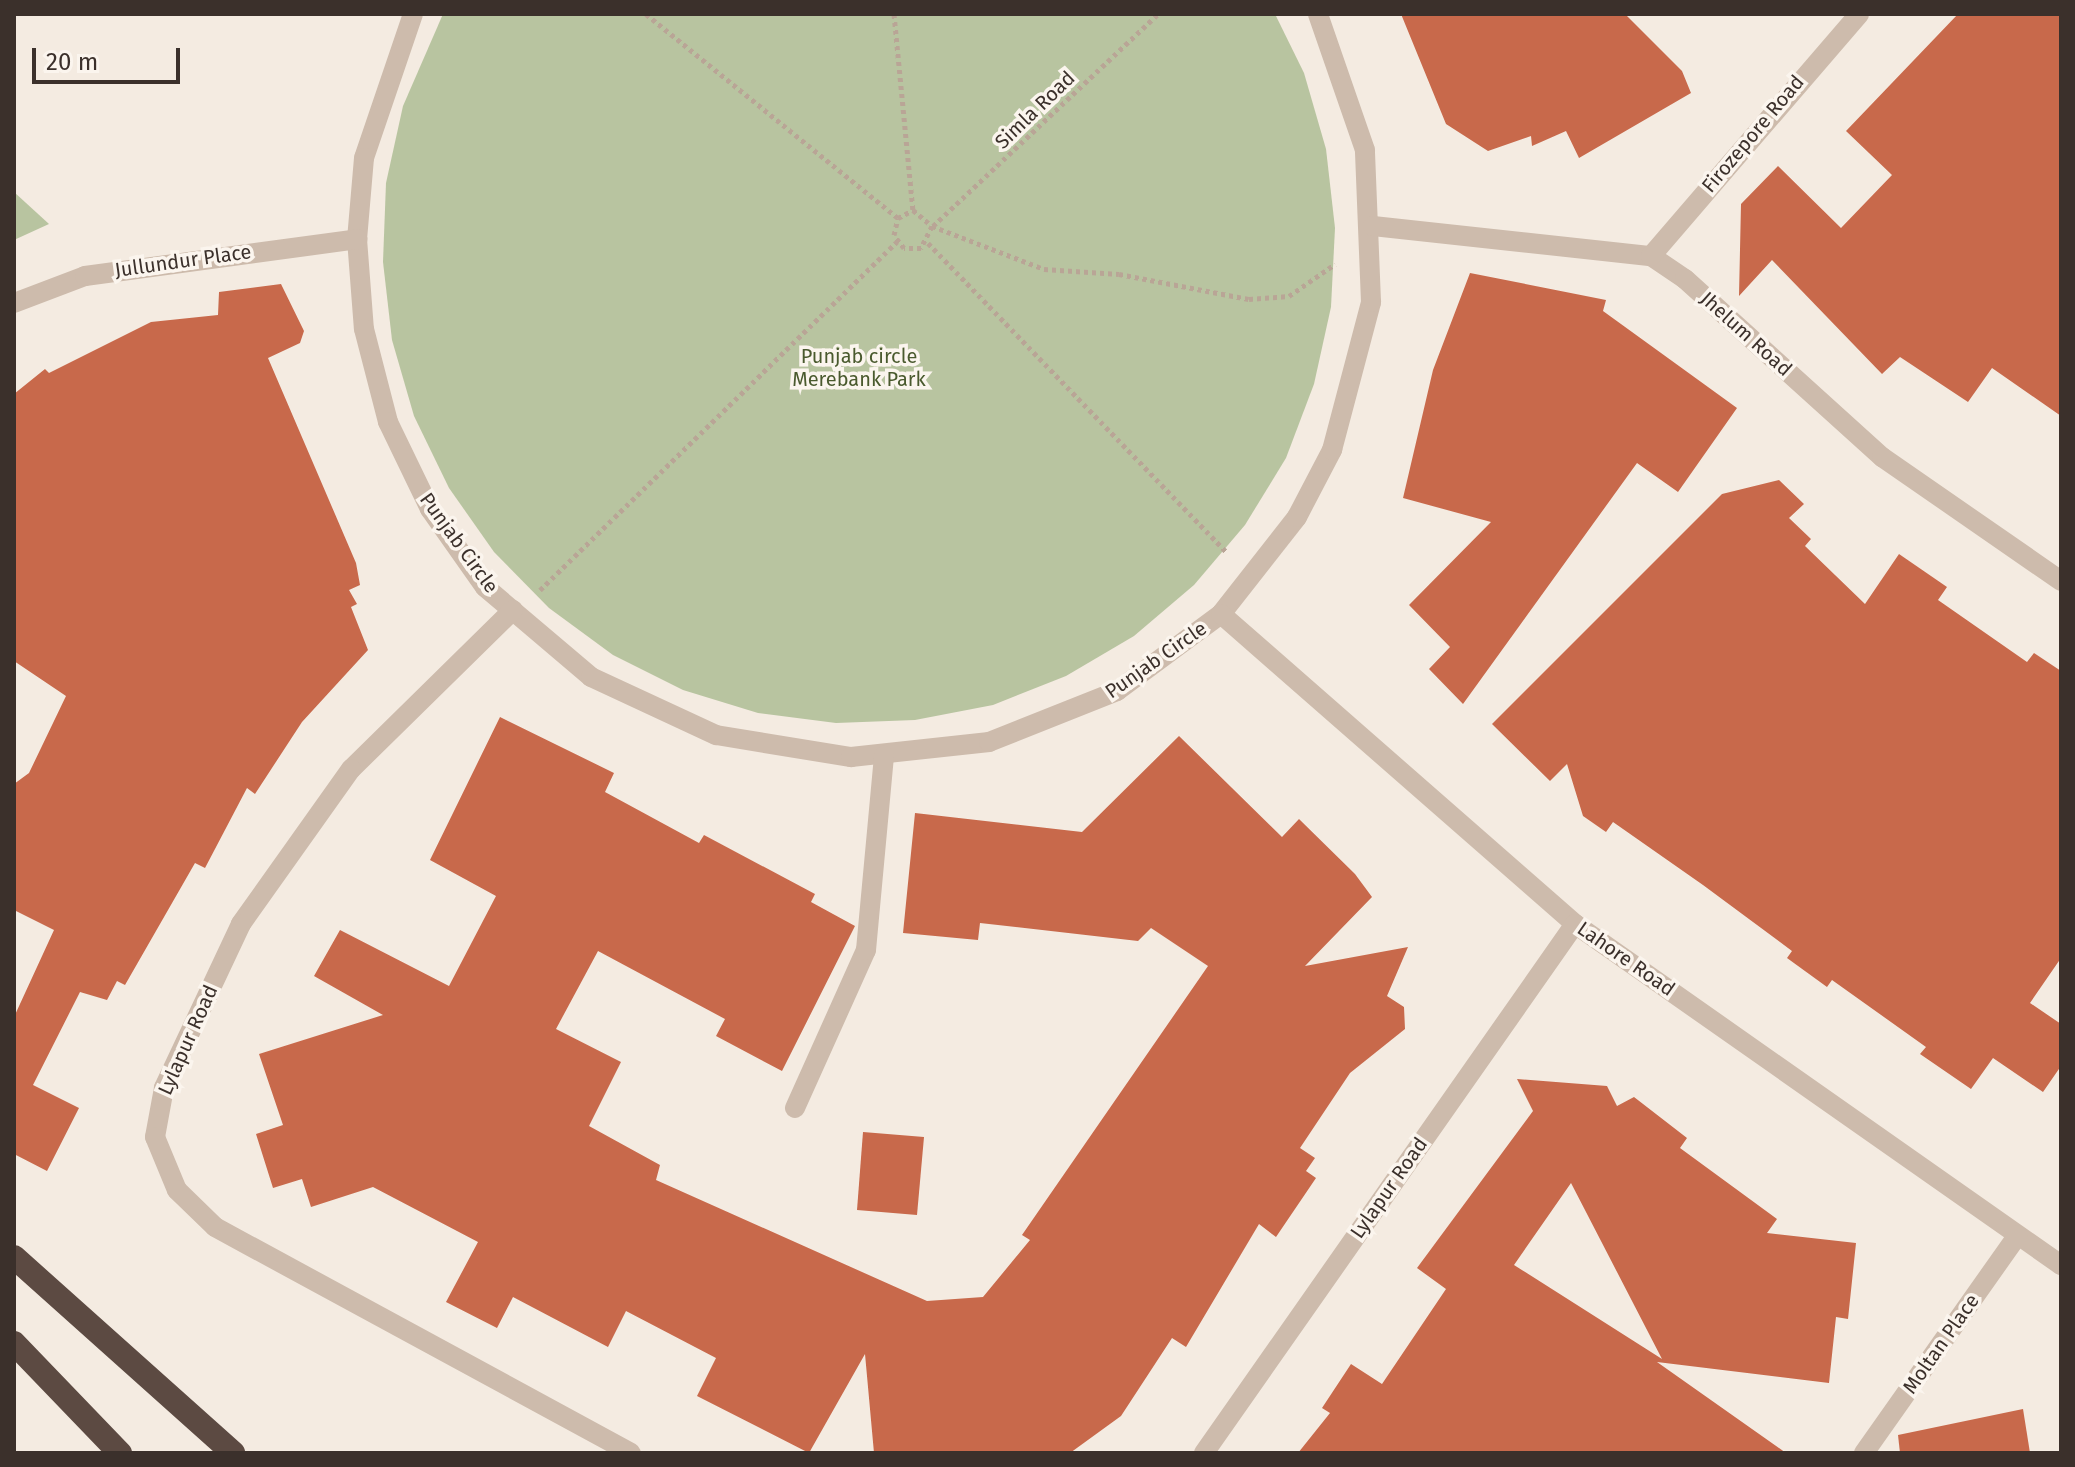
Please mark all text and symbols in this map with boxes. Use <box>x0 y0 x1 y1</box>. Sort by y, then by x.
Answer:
scale bar <box>36 32 184 82</box>
text: 20 m <box>46 48 98 76</box>
street label: Simla Road <box>990 66 1080 154</box>
street label: Firozepore Road <box>1697 70 1809 198</box>
street label: Jullundur Place <box>113 240 253 282</box>
street label: Jhelum Road <box>1695 287 1797 381</box>
park label: Punjab circle Merebank Park <box>792 345 926 392</box>
street label: Punjab Circle <box>415 488 503 598</box>
street label: Punjab Circle <box>1101 616 1211 704</box>
street label: Lahore Road <box>1573 917 1679 1001</box>
street label: Lylapur Road <box>153 981 223 1099</box>
street label: Lylapur Road <box>1345 1133 1433 1243</box>
street label: Moltan Place <box>1898 1290 1984 1398</box>

